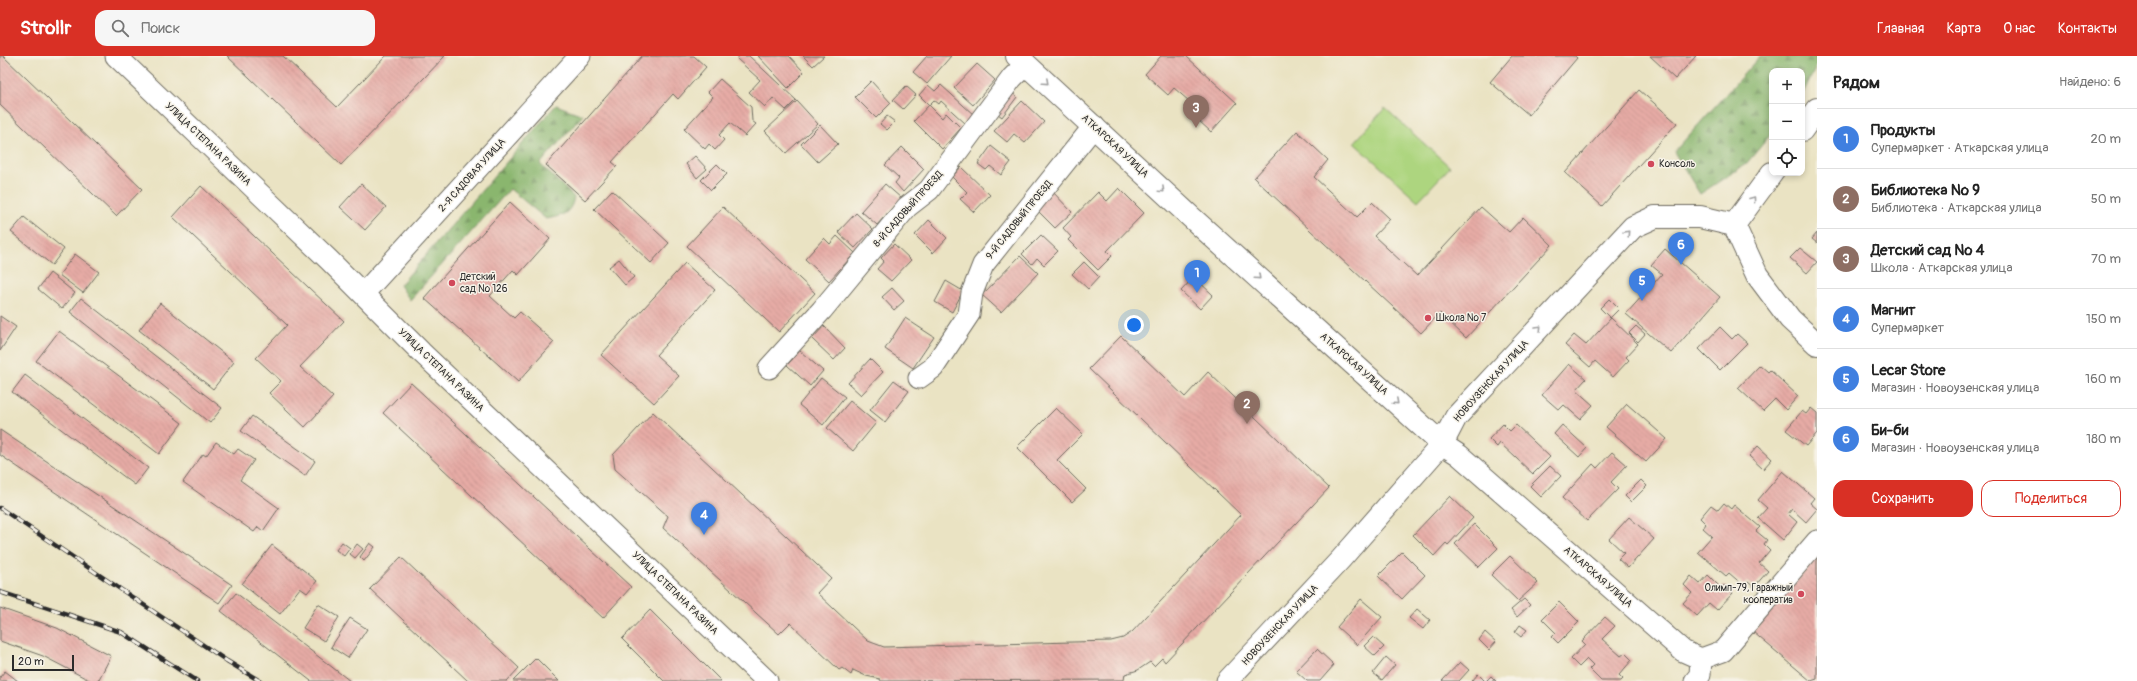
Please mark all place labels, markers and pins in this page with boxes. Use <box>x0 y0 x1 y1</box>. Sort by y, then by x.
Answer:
pin: 3 <box>1183 95 1209 128</box>
place label: Консоль <box>1659 158 1696 170</box>
marker: Консоль <box>1646 159 1656 169</box>
pin: 6 <box>1668 232 1694 265</box>
pin: 1 <box>1184 260 1210 293</box>
pin: 5 <box>1629 268 1655 301</box>
place label: Детский сад № 126 <box>459 271 508 295</box>
marker: Детский сад № 126 <box>447 278 457 288</box>
place label: Школа № 7 <box>1436 312 1487 324</box>
marker: Школа № 7 <box>1423 313 1433 323</box>
pin: 2 <box>1234 391 1260 424</box>
pin: 4 <box>691 502 717 535</box>
place label: Олимп-79, Гаражный кооператив <box>1704 582 1793 606</box>
marker: Олимп-79, Гаражный кооператив <box>1796 589 1806 599</box>

